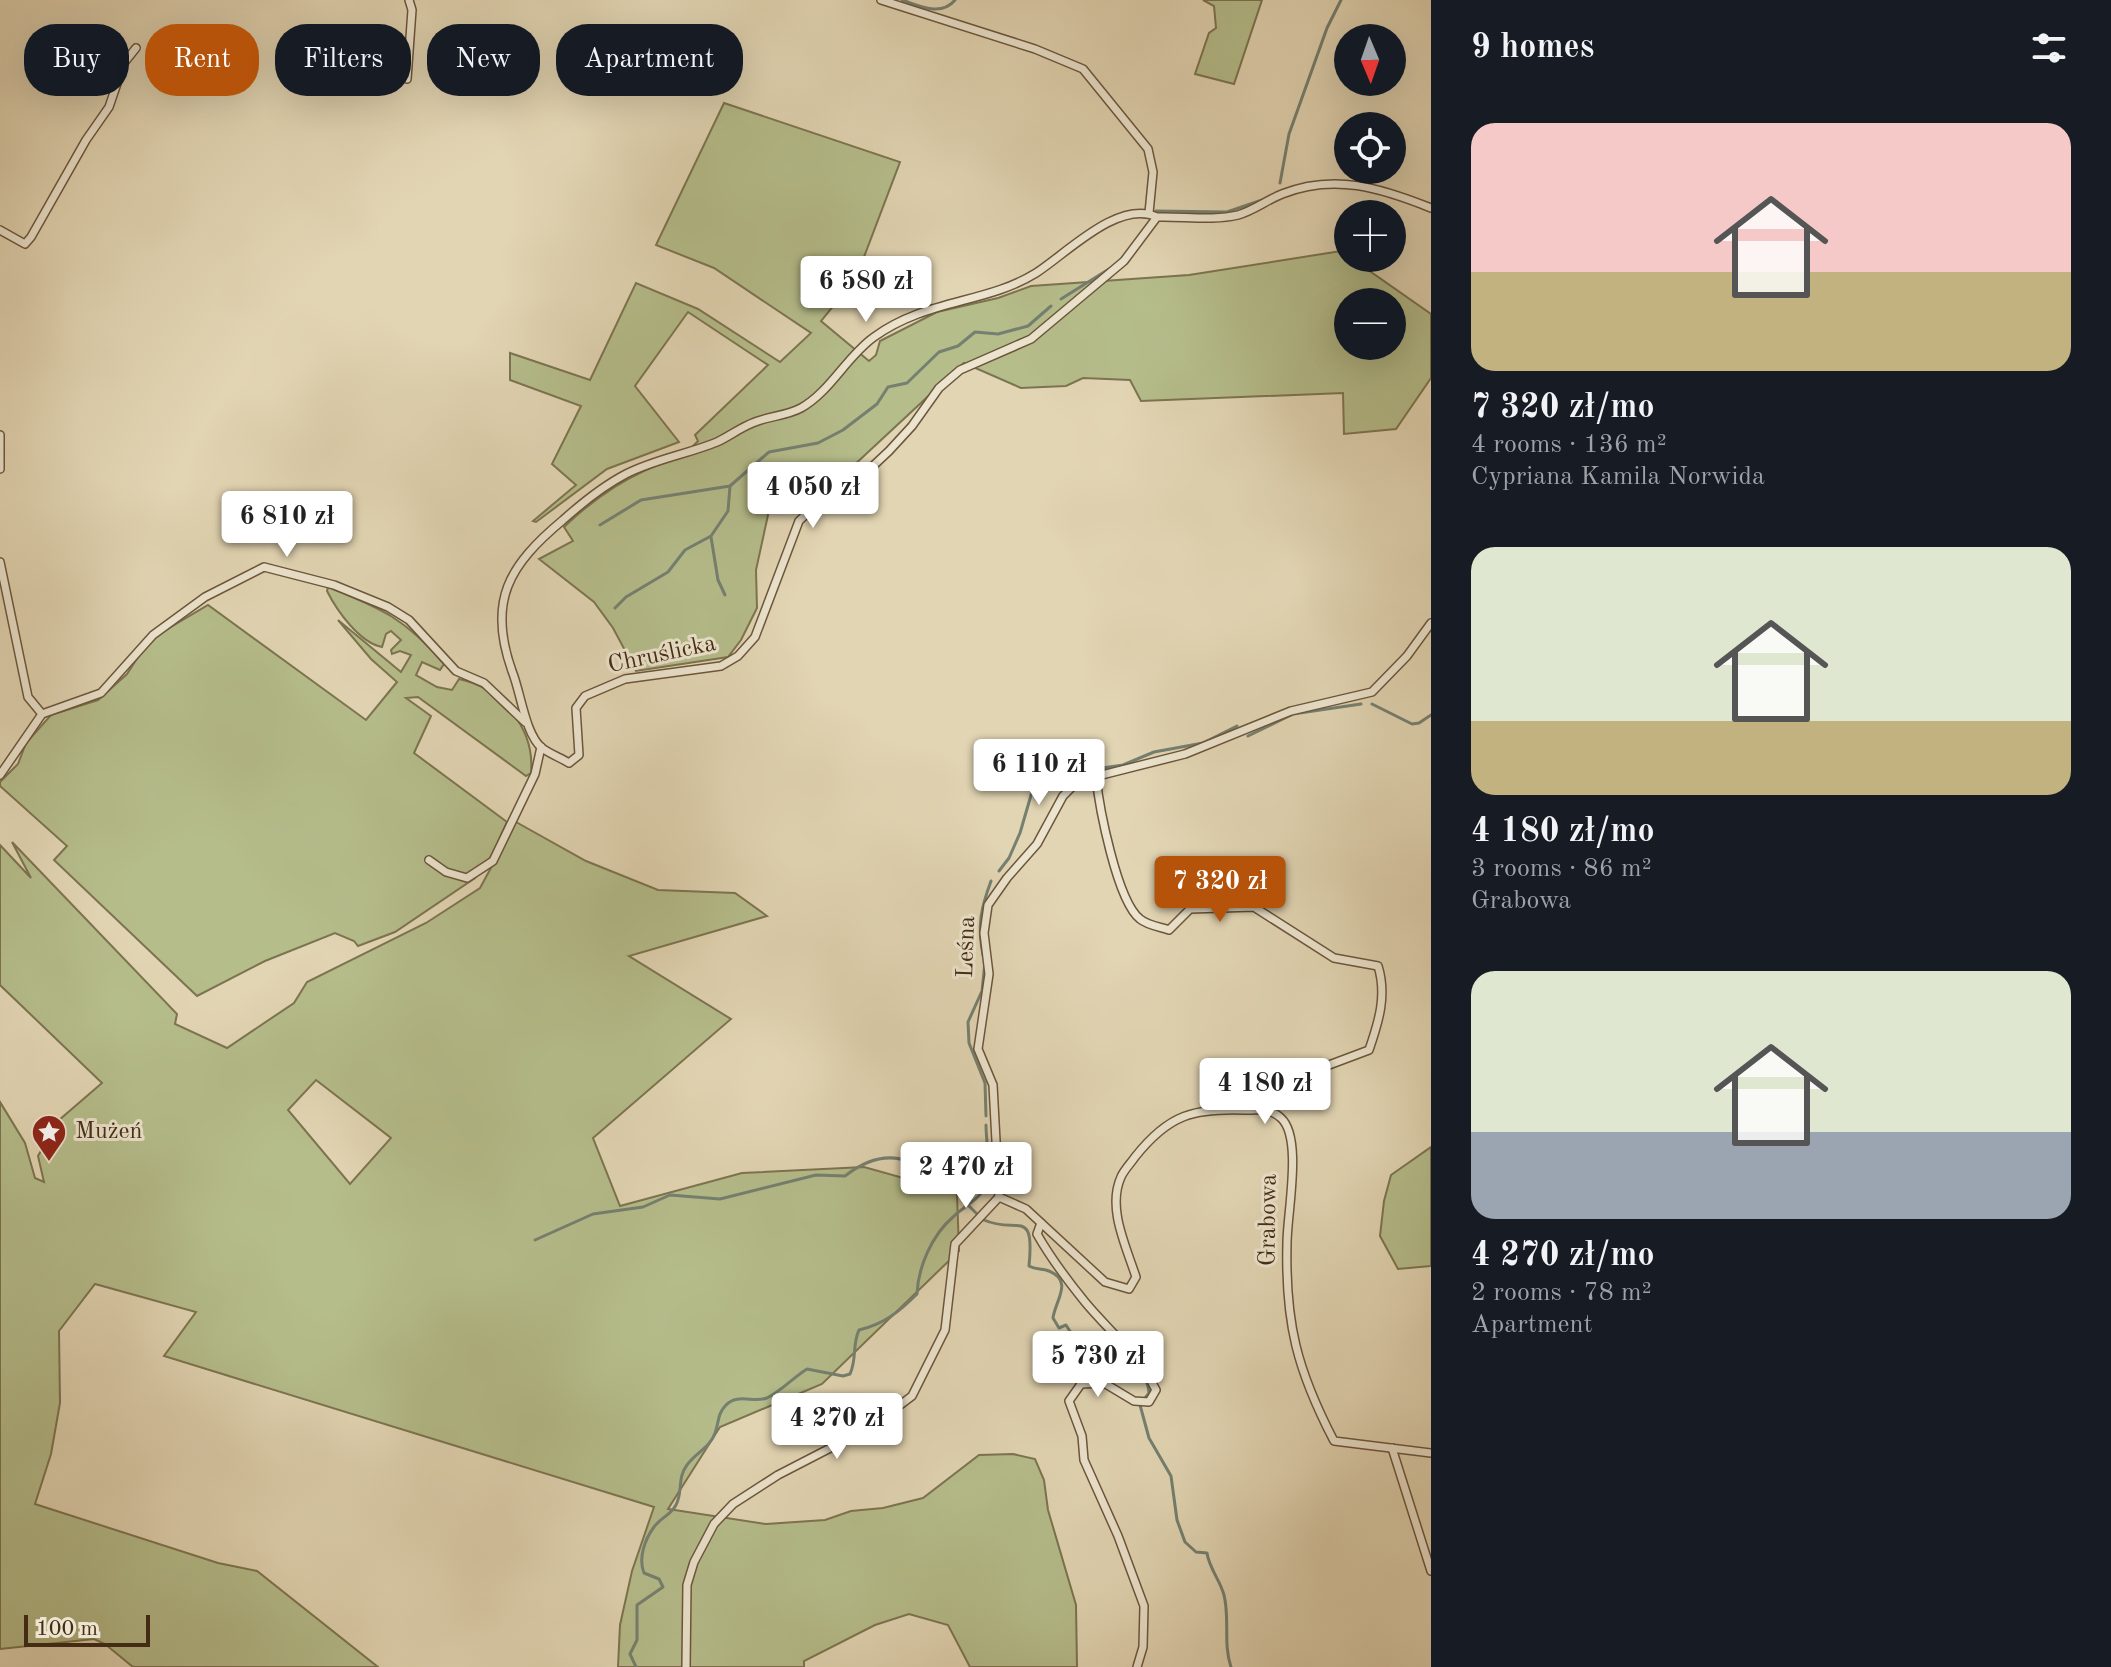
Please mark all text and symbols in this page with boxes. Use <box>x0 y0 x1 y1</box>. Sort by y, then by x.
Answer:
chip: Buy <box>24 24 129 96</box>
chip: Rent <box>145 24 259 96</box>
chip: Filters <box>275 24 411 96</box>
chip: New <box>427 24 540 96</box>
chip: Apartment <box>556 24 743 96</box>
north arrow <box>1334 24 1406 96</box>
map controls <box>1334 24 1406 360</box>
icon: filters <box>2027 26 2071 70</box>
text: 9 homes <box>1471 31 1594 65</box>
button: locate <box>1334 112 1406 184</box>
icon: home <box>1699 175 1843 319</box>
button: + <box>1334 200 1406 272</box>
pin: 6 580 zł <box>783 256 949 324</box>
text: 6 580 zł <box>819 269 913 295</box>
button: − <box>1334 288 1406 360</box>
text: 7 320 zł/mo <box>1471 391 1655 425</box>
text: 4 rooms · 136 m² <box>1471 432 1667 458</box>
pin: 4 050 zł <box>730 462 896 530</box>
text: Cypriana Kamila Norwida <box>1471 464 1765 490</box>
text: 4 050 zł <box>766 475 860 501</box>
pin: 6 810 zł <box>204 491 370 559</box>
text: 6 810 zł <box>240 504 334 530</box>
icon: home <box>1699 599 1843 743</box>
street label: Chruślicka <box>606 632 718 678</box>
pin: 6 110 zł <box>956 739 1122 807</box>
text: 6 110 zł <box>992 752 1086 778</box>
text: 4 180 zł/mo <box>1471 815 1655 849</box>
pin: 7 320 zł <box>1137 856 1303 924</box>
text: 3 rooms · 86 m² <box>1471 856 1652 882</box>
text: 7 320 zł <box>1173 869 1267 895</box>
text: Grabowa <box>1471 888 1571 914</box>
street label: Leśna <box>954 915 980 979</box>
icon: home <box>1699 1023 1843 1167</box>
pin: 4 180 zł <box>1182 1058 1348 1126</box>
text: 4 180 zł <box>1218 1071 1312 1097</box>
place icon: Mużeń <box>30 1113 68 1163</box>
place label: Mużeń <box>75 1120 143 1144</box>
pin: 2 470 zł <box>883 1142 1049 1210</box>
text: 2 470 zł <box>919 1155 1013 1181</box>
street label: Grabowa <box>1256 1173 1282 1266</box>
text: 4 270 zł/mo <box>1471 1239 1655 1273</box>
text: 2 rooms · 78 m² <box>1471 1280 1652 1306</box>
text: Apartment <box>1471 1312 1593 1338</box>
pin: 5 730 zł <box>1015 1331 1181 1399</box>
text: 5 730 zł <box>1051 1344 1145 1370</box>
pin: 4 270 zł <box>754 1393 920 1461</box>
text: 4 270 zł <box>790 1406 884 1432</box>
scale bar <box>24 1611 150 1647</box>
text: 100 m <box>36 1618 98 1640</box>

